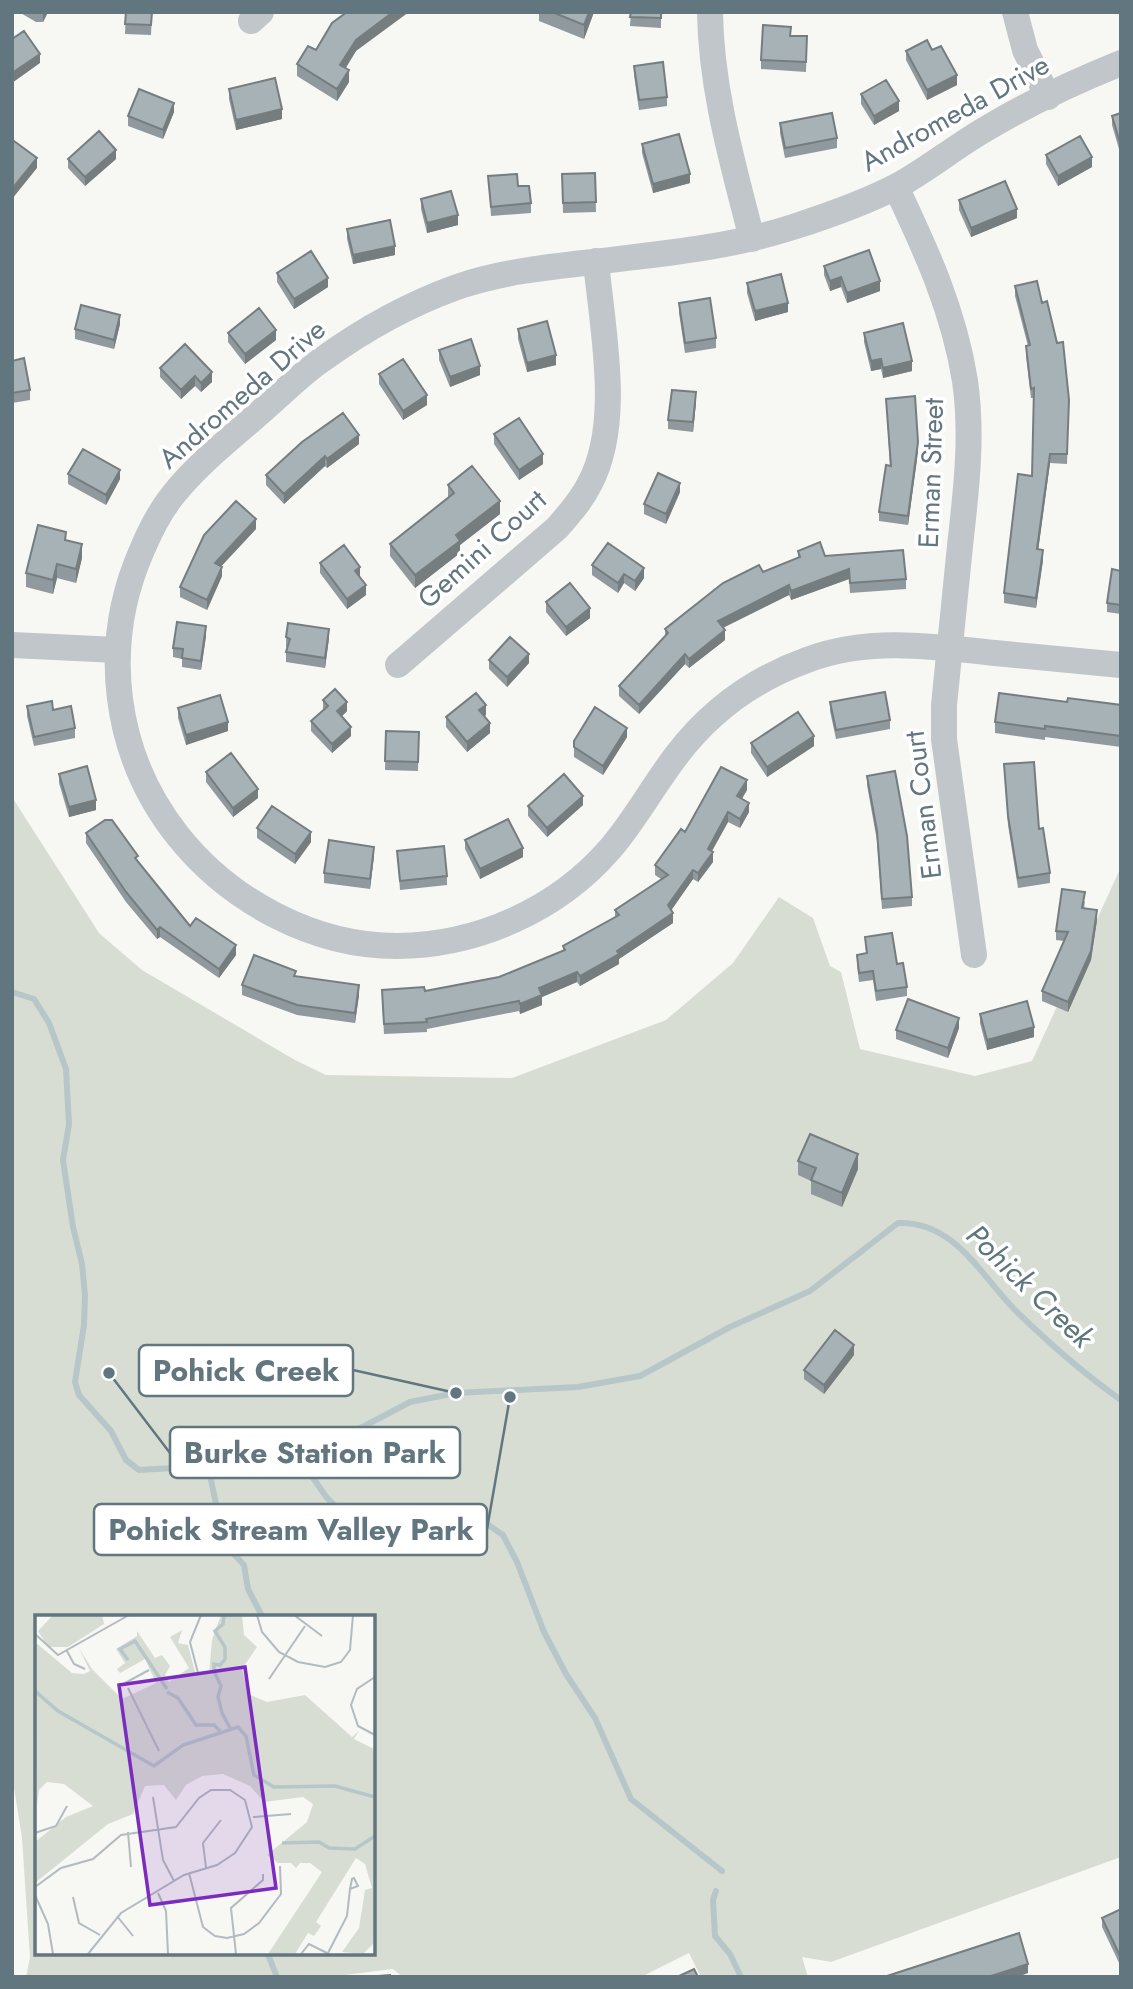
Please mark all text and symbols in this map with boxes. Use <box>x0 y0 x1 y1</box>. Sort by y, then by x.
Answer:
street label: Andromeda Drive <box>853 44 1057 182</box>
street label: Andromeda Drive <box>149 310 335 478</box>
street label: Erman Street <box>908 397 954 549</box>
street label: Gemini Court <box>408 480 556 618</box>
street label: Erman Court <box>894 728 952 881</box>
water label: Pohick Creek <box>957 1214 1104 1359</box>
callout: Pohick Creek <box>139 1345 353 1396</box>
text: Pohick Creek <box>153 1349 340 1392</box>
callout: Burke Station Park <box>170 1427 460 1478</box>
text: Burke Station Park <box>184 1431 447 1474</box>
callout: Pohick Stream Valley Park <box>94 1504 487 1555</box>
text: Pohick Stream Valley Park <box>108 1508 474 1551</box>
inset map <box>35 1615 374 1954</box>

